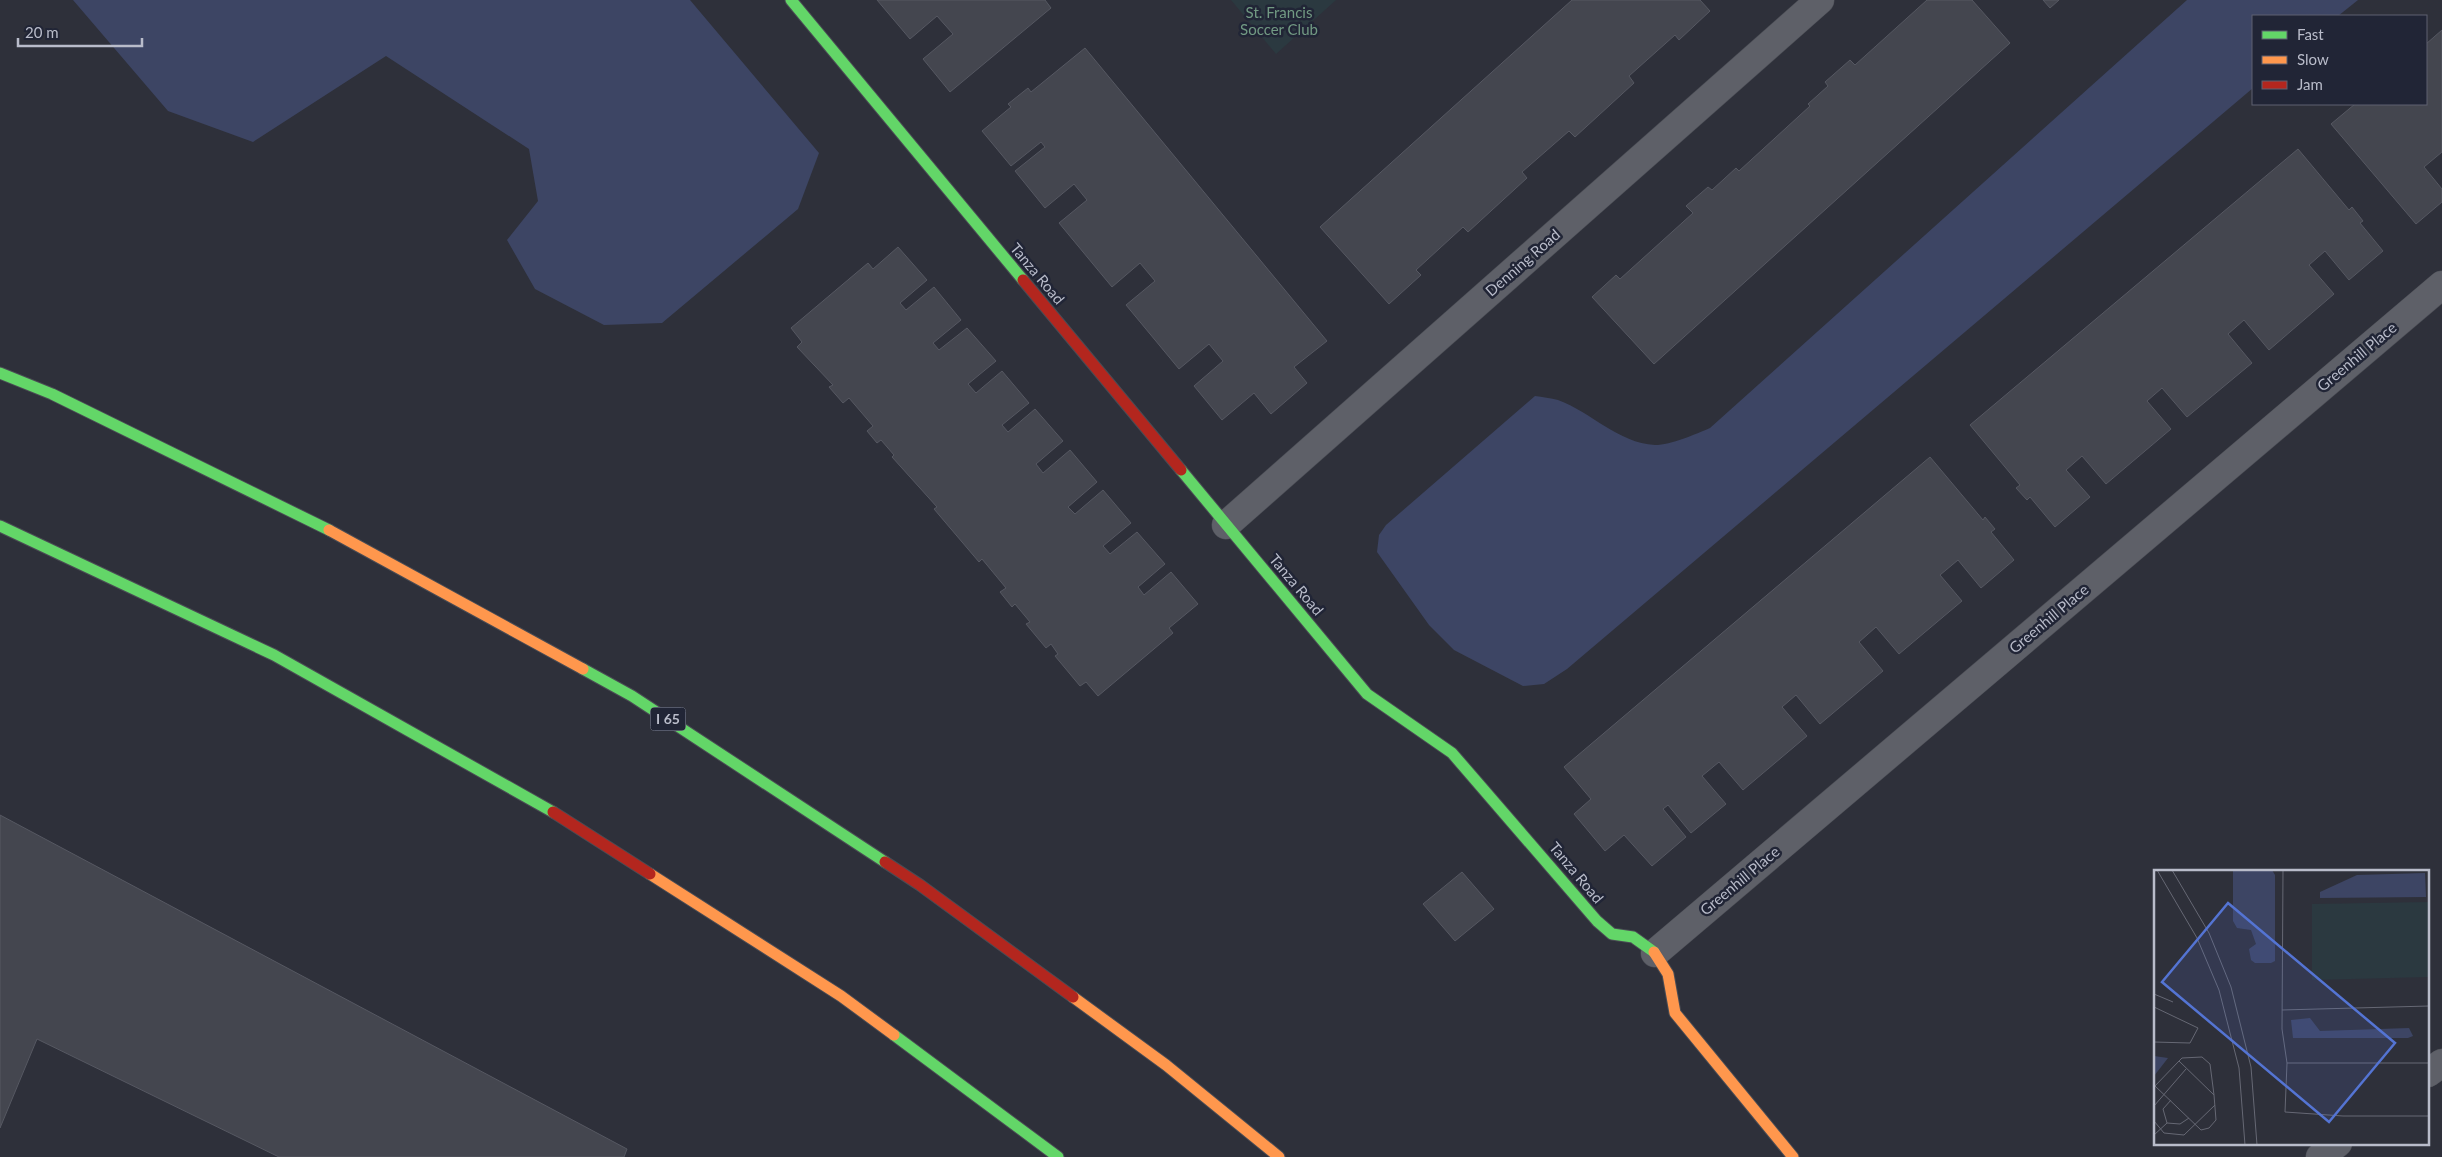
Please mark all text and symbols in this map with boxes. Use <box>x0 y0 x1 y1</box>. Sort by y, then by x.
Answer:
park label: St. Francis Soccer Club <box>1240 3 1318 38</box>
scale bar <box>18 15 141 47</box>
legend <box>2252 15 2427 105</box>
text: 20 m <box>25 23 59 41</box>
text: Fast <box>2297 25 2324 43</box>
text: Slow <box>2297 50 2329 68</box>
text: Jam <box>2297 75 2323 93</box>
street label: Denning Road <box>1481 225 1563 299</box>
street label: Tanza Road <box>1007 239 1069 308</box>
street label: Greenhill Place <box>2313 318 2400 395</box>
street label: Tanza Road <box>1266 550 1328 619</box>
street label: Greenhill Place <box>2005 580 2092 657</box>
road number: I 65 <box>650 708 686 731</box>
street label: Tanza Road <box>1546 838 1608 907</box>
street label: Greenhill Place <box>1696 842 1783 919</box>
inset map <box>2154 870 2430 1144</box>

